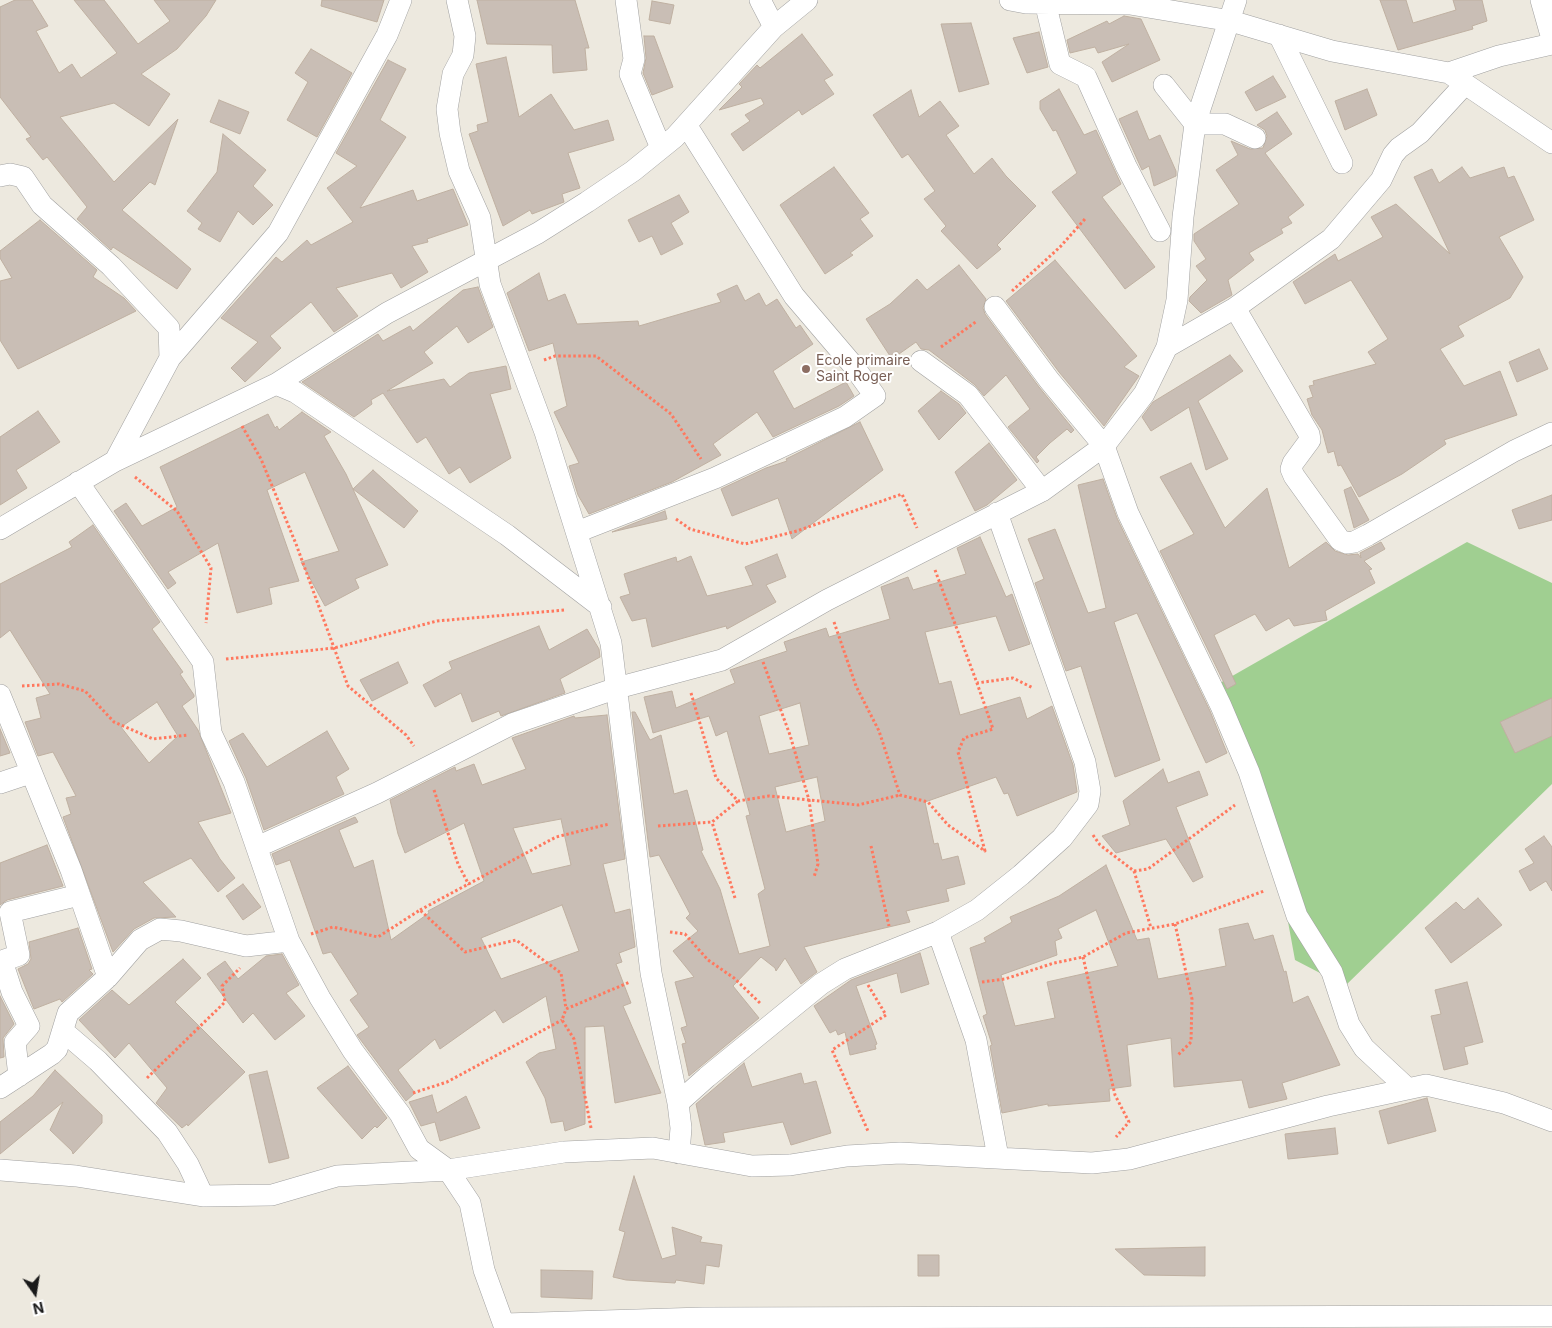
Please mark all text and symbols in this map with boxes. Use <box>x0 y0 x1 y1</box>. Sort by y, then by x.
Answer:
place label: Ecole primaire Saint Roger <box>816 353 910 386</box>
marker: Ecole primaire Saint Roger <box>800 363 812 375</box>
north arrow <box>10 1268 60 1318</box>
text: N <box>31 1299 46 1318</box>

